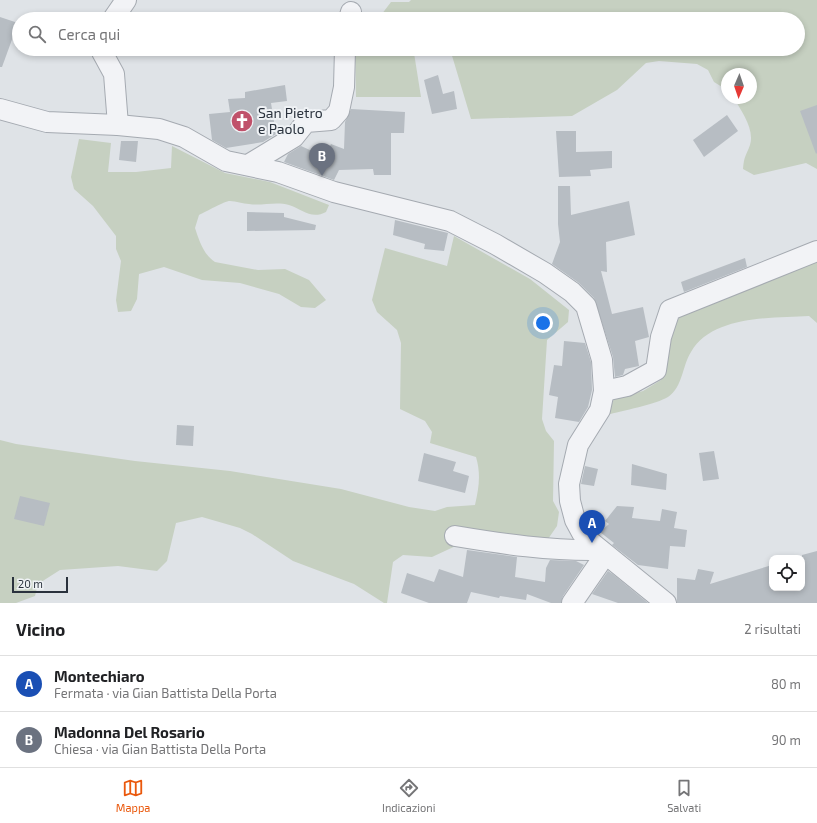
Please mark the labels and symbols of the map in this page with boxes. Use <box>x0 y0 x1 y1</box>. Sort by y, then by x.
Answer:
north arrow <box>721 68 757 104</box>
place label: San Pietro e Paolo <box>258 104 323 137</box>
church icon: San Pietro e Paolo <box>229 108 255 134</box>
pin: B <box>309 143 335 176</box>
your location <box>533 313 553 333</box>
pin: A <box>579 510 605 543</box>
scale bar <box>12 575 68 594</box>

